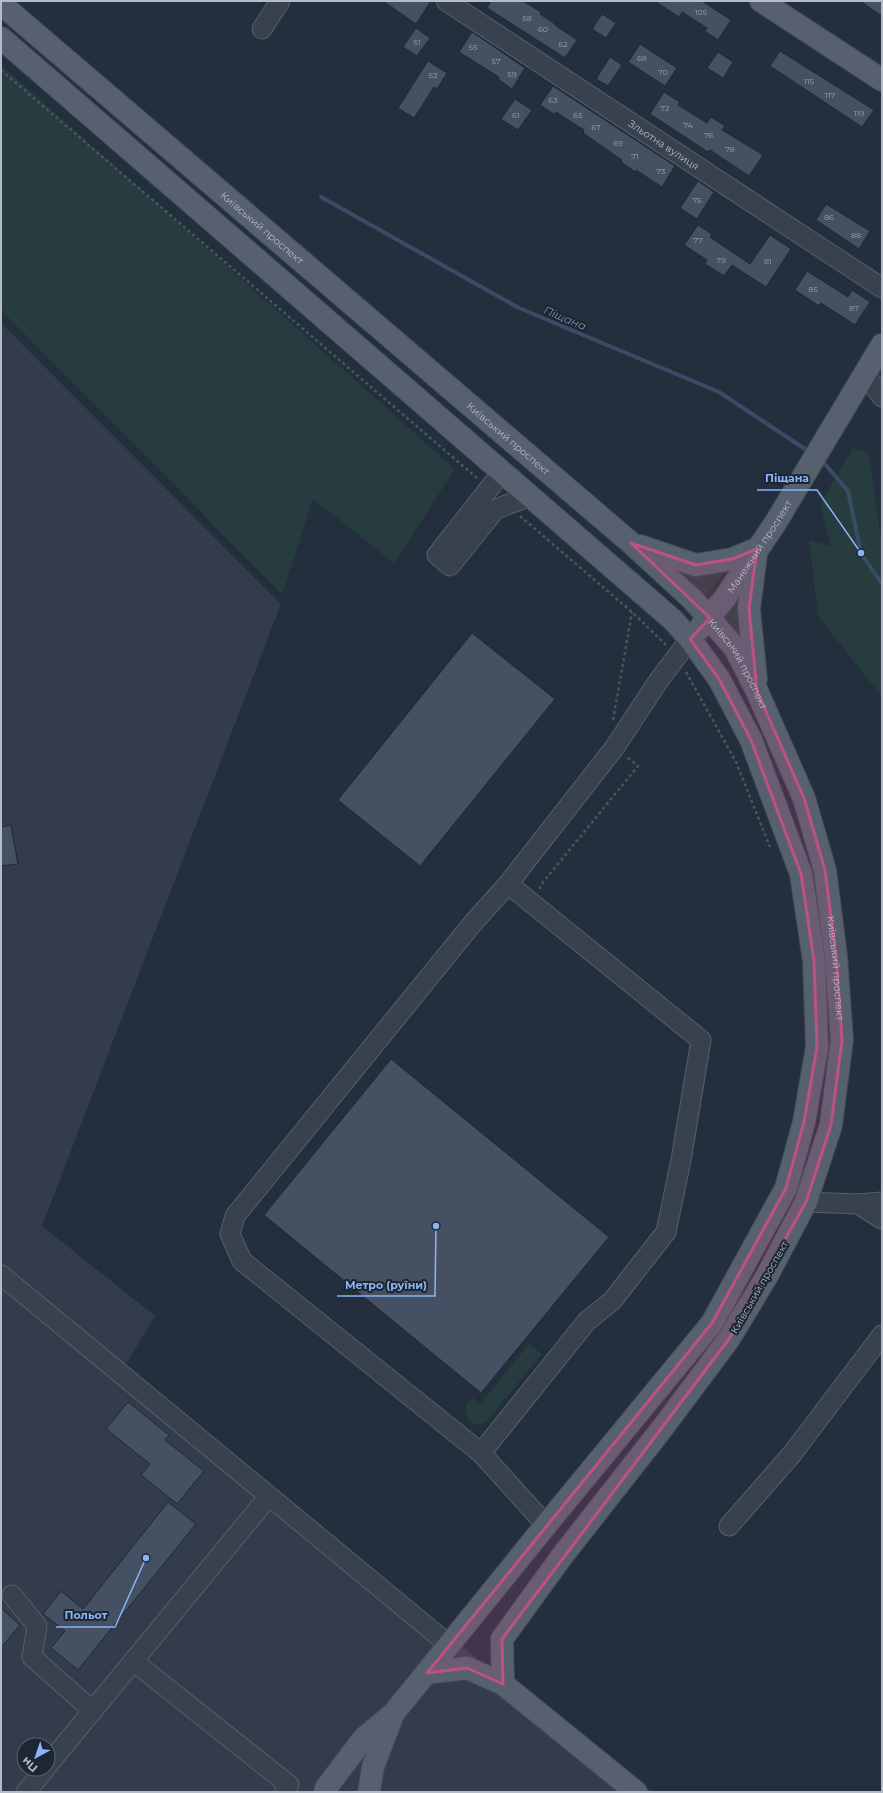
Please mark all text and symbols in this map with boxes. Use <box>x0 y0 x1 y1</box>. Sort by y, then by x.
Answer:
house number: 105 <box>695 7 708 17</box>
house number: 58 <box>522 13 532 23</box>
house number: 60 <box>538 24 548 34</box>
house number: 51 <box>413 37 421 47</box>
house number: 62 <box>558 39 568 49</box>
house number: 55 <box>468 42 478 52</box>
house number: 68 <box>637 53 647 63</box>
house number: 57 <box>491 56 501 66</box>
house number: 70 <box>658 67 668 77</box>
house number: 59 <box>507 69 517 79</box>
house number: 53 <box>429 70 438 80</box>
house number: 115 <box>804 76 815 86</box>
house number: 117 <box>825 90 836 100</box>
house number: 63 <box>548 95 558 105</box>
house number: 72 <box>660 103 670 113</box>
house number: 119 <box>854 108 864 118</box>
house number: 61 <box>512 110 520 120</box>
house number: 65 <box>573 110 583 120</box>
street label: Зльотна вулиця <box>626 117 702 173</box>
house number: 74 <box>683 120 693 130</box>
house number: 67 <box>591 122 601 132</box>
house number: 76 <box>704 130 714 140</box>
house number: 69 <box>613 138 623 148</box>
house number: 78 <box>725 144 735 154</box>
house number: 71 <box>631 151 639 161</box>
house number: 73 <box>656 166 666 176</box>
street label: Київський проспект <box>218 189 306 267</box>
house number: 75 <box>692 195 702 205</box>
house number: 86 <box>824 212 834 222</box>
house number: 88 <box>851 230 861 240</box>
house number: 77 <box>693 235 703 245</box>
house number: 79 <box>716 255 726 265</box>
house number: 81 <box>764 256 772 266</box>
house number: 85 <box>808 284 818 294</box>
water label: Піщана <box>542 303 589 333</box>
house number: 87 <box>849 303 859 313</box>
street label: Київський проспект <box>464 400 553 478</box>
callout: Піщана <box>757 467 817 490</box>
text: Піщана <box>765 471 809 485</box>
street label: Манежний проспект <box>724 497 795 596</box>
street label: Київський проспект <box>705 616 770 712</box>
street label: Київський проспект <box>824 915 847 1021</box>
street label: Київський проспект <box>728 1238 791 1336</box>
callout: Метро (руїни) <box>337 1273 435 1296</box>
text: Метро (руїни) <box>345 1278 427 1292</box>
callout: Польот <box>56 1604 115 1627</box>
text: Польот <box>65 1608 108 1622</box>
north arrow <box>16 1737 56 1777</box>
text: Пн <box>19 1754 40 1775</box>

